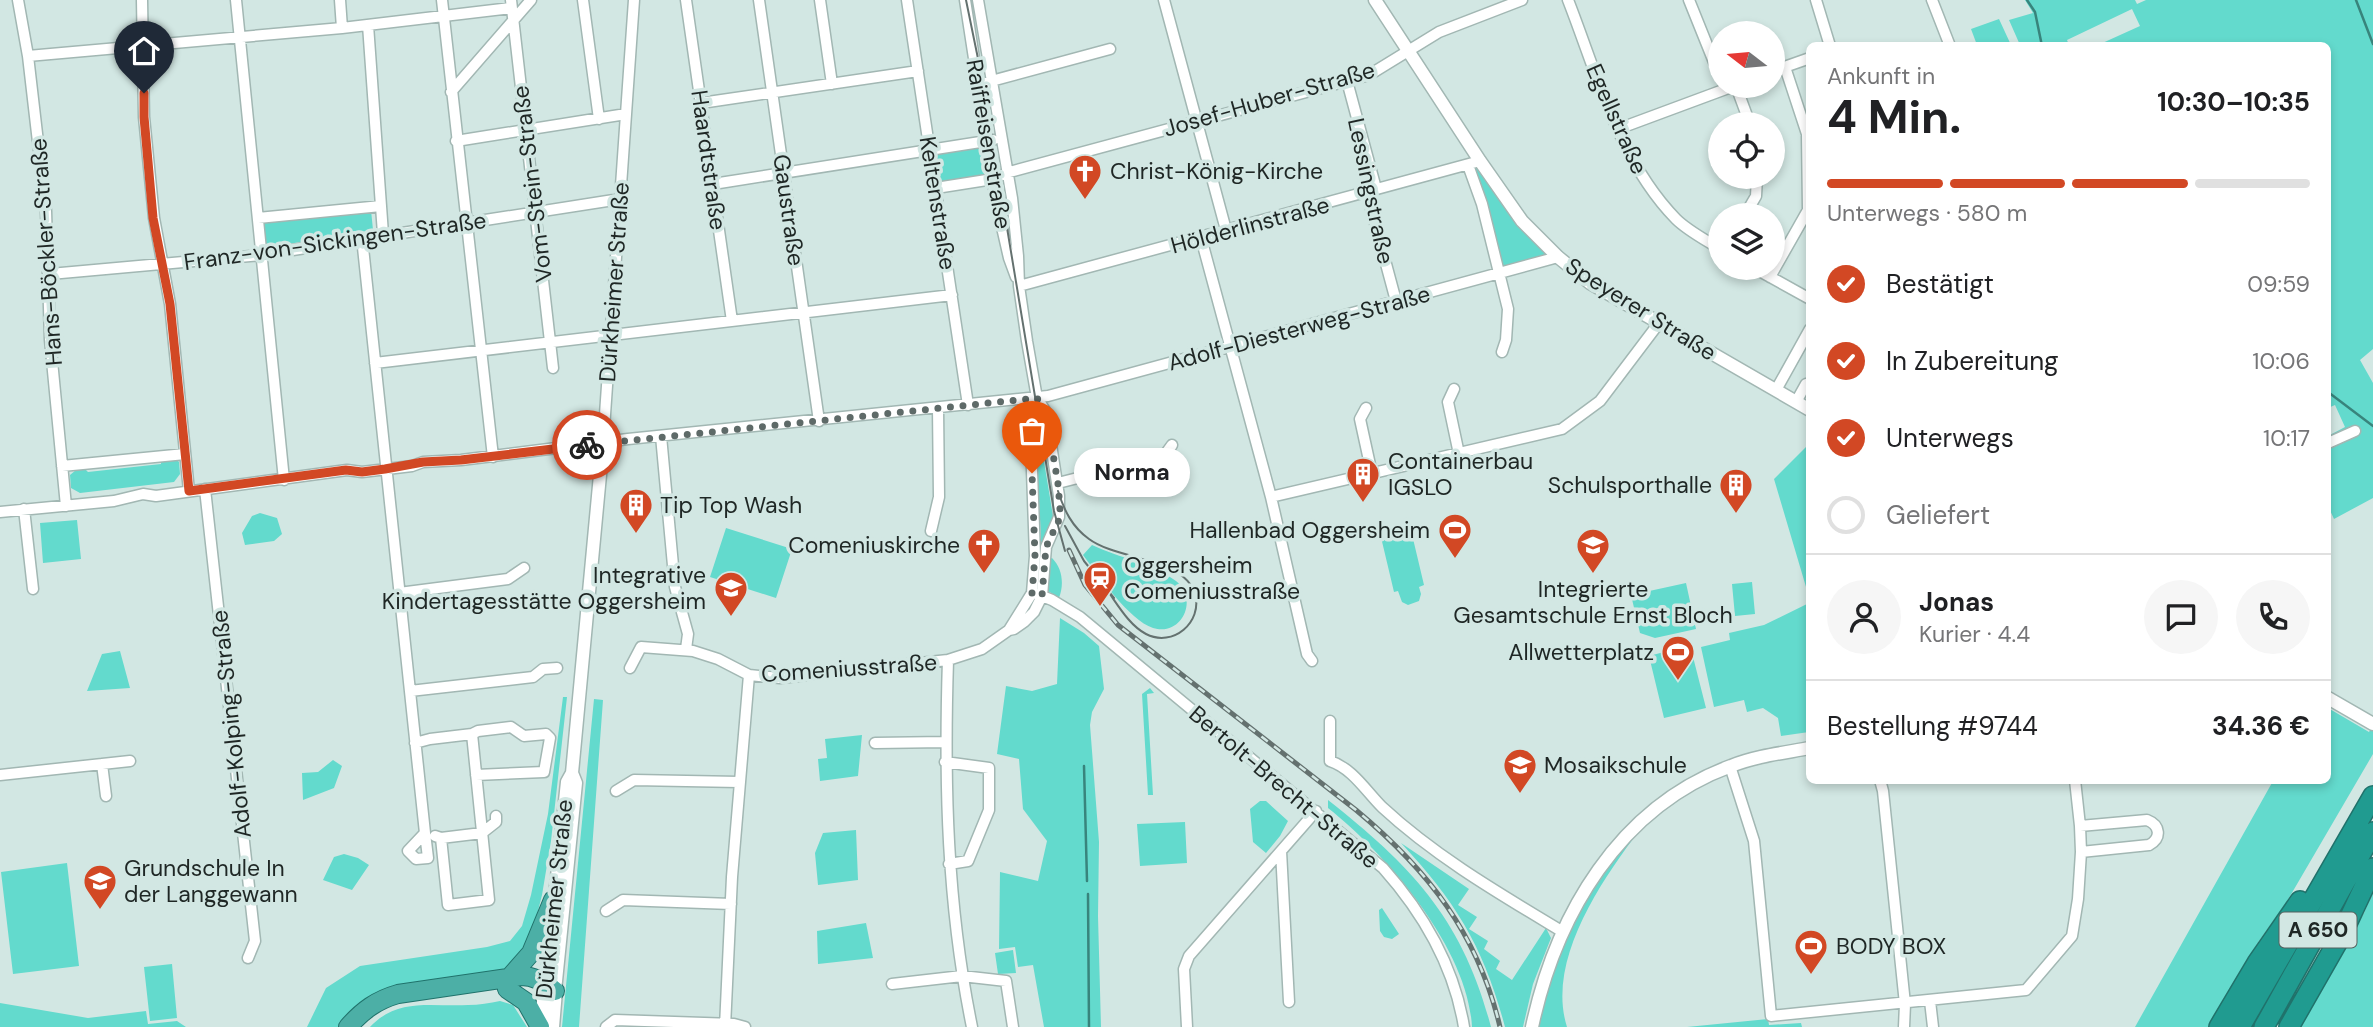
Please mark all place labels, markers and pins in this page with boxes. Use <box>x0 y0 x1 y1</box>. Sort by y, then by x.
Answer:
pin <box>114 21 174 93</box>
church icon: Christ-König-Kirche <box>1066 152 1104 201</box>
place label: Christ-König-Kirche <box>1110 156 1323 186</box>
pin <box>1002 401 1062 473</box>
place label: Containerbau IGSLO <box>1388 446 1533 502</box>
callout: Norma <box>1074 448 1190 498</box>
building icon: Containerbau IGSLO <box>1344 455 1382 504</box>
building icon: Schulsporthalle <box>1717 466 1755 515</box>
place label: Schulsporthalle <box>1548 470 1712 500</box>
building icon: Tip Top Wash <box>617 486 655 535</box>
place label: Tip Top Wash <box>660 490 802 520</box>
sports icon: Hallenbad Oggersheim <box>1436 511 1474 560</box>
place label: Hallenbad Oggersheim <box>1189 515 1430 545</box>
church icon: Comeniuskirche <box>965 526 1003 575</box>
school or university icon: Integrierte Gesamtschule Ernst Bloch <box>1574 526 1612 575</box>
place label: Comeniuskirche <box>788 530 960 560</box>
place label: Oggersheim Comeniusstraße <box>1124 550 1300 606</box>
station icon: Oggersheim Comeniusstraße <box>1081 559 1119 608</box>
place label: Integrative Kindertagesstätte Oggersheim <box>382 560 706 616</box>
school or university icon: Integrative Kindertagesstätte Oggersheim <box>712 569 750 618</box>
place label: Integrierte Gesamtschule Ernst Bloch <box>1453 574 1733 630</box>
sports icon: Allwetterplatz <box>1659 633 1697 682</box>
place label: Allwetterplatz <box>1508 637 1654 667</box>
school or university icon: Mosaikschule <box>1501 746 1539 795</box>
place label: Mosaikschule <box>1544 750 1687 780</box>
place label: Grundschule In der Langgewann <box>124 853 298 909</box>
school or university icon: Grundschule In der Langgewann <box>81 862 119 911</box>
sports icon: BODY BOX <box>1792 927 1830 976</box>
place label: BODY BOX <box>1836 931 1946 961</box>

